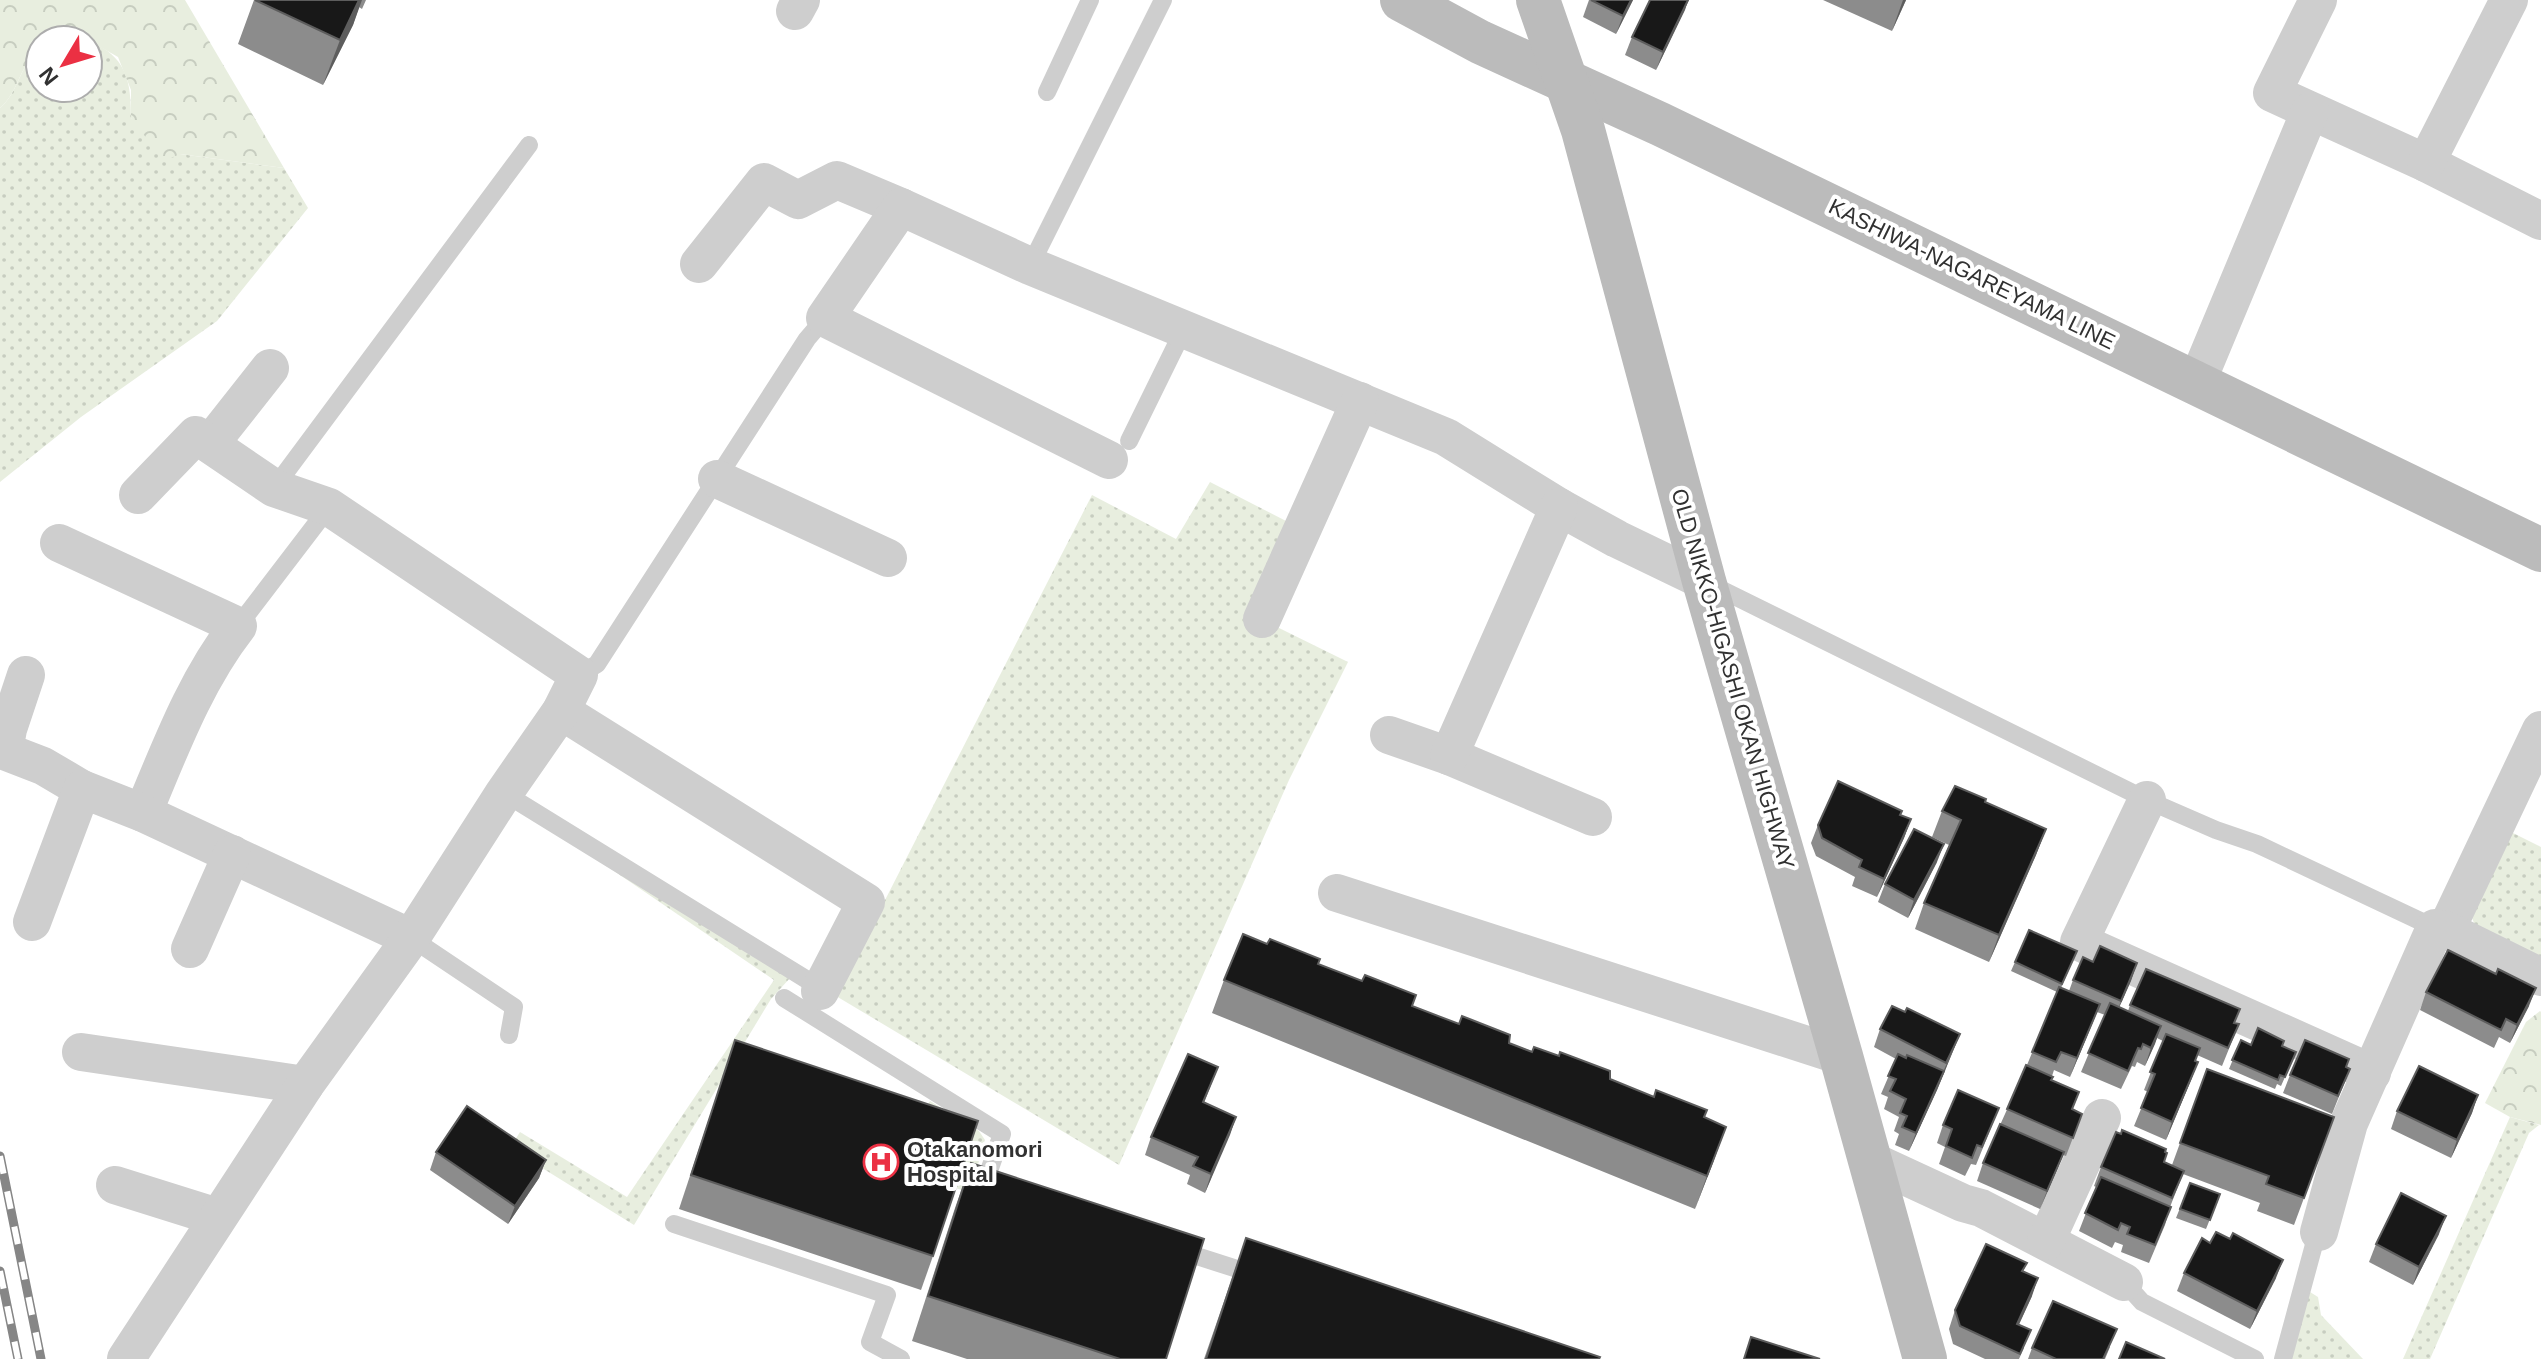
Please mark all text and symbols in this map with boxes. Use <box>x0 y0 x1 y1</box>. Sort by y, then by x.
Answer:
north arrow <box>24 24 104 104</box>
text: N <box>34 62 63 90</box>
street label: KASHIWA-NAGAREYAMA LINE <box>1825 194 2119 354</box>
street label: OLD NIKKO-HIGASHI OKAN HIGHWAY <box>1667 486 1800 873</box>
place label: Otakanomori Hospital <box>907 1137 1043 1187</box>
hospital icon: Otakanomori Hospital <box>862 1143 900 1181</box>

